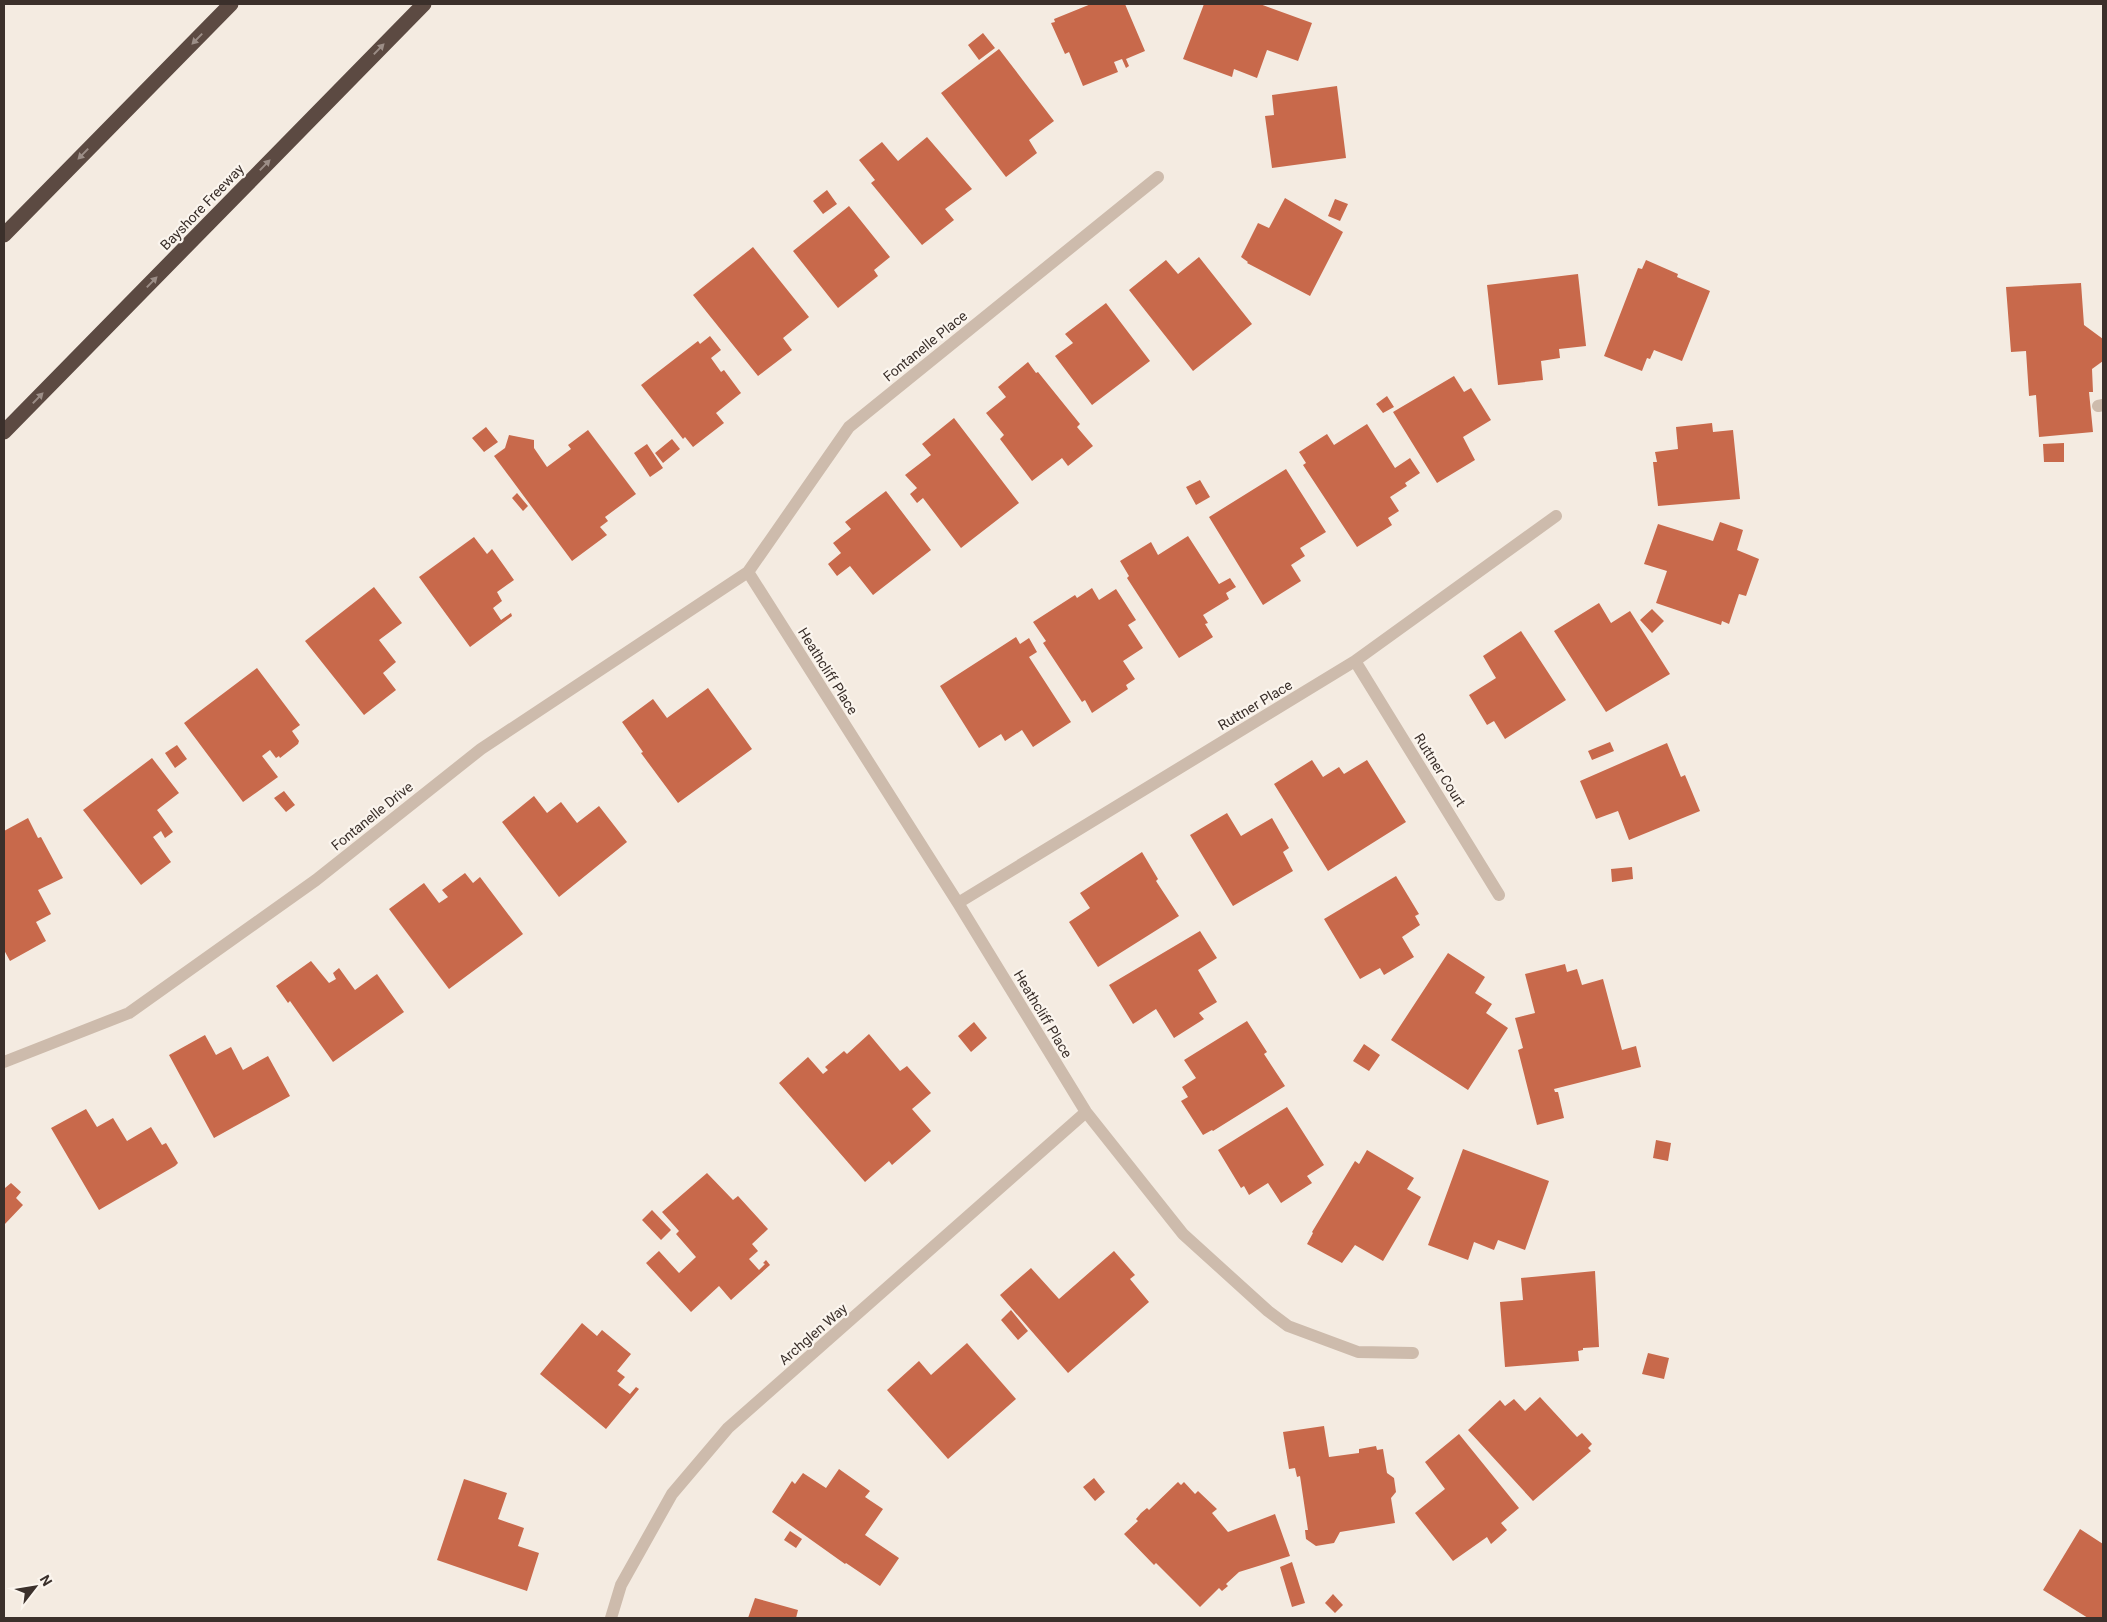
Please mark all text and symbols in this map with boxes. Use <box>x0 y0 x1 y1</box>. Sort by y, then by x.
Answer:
one-way arrow <box>191 32 203 44</box>
one-way arrow <box>373 44 385 56</box>
one-way arrow <box>77 148 89 160</box>
one-way arrow <box>259 160 271 172</box>
street label: Bayshore Freeway <box>157 161 247 253</box>
one-way arrow <box>146 276 158 288</box>
street label: Fontanelle Place <box>880 307 970 385</box>
one-way arrow <box>32 392 44 404</box>
street label: Heathcliff Place <box>795 625 861 717</box>
street label: Ruttner Place <box>1215 677 1295 733</box>
street label: Ruttner Court <box>1411 730 1469 810</box>
street label: Fontanelle Drive <box>328 778 416 854</box>
street label: Heathcliff Place <box>1011 967 1075 1061</box>
street label: Archglen Way <box>776 1300 851 1368</box>
north arrow <box>10 1562 60 1612</box>
text: N <box>37 1572 56 1589</box>

